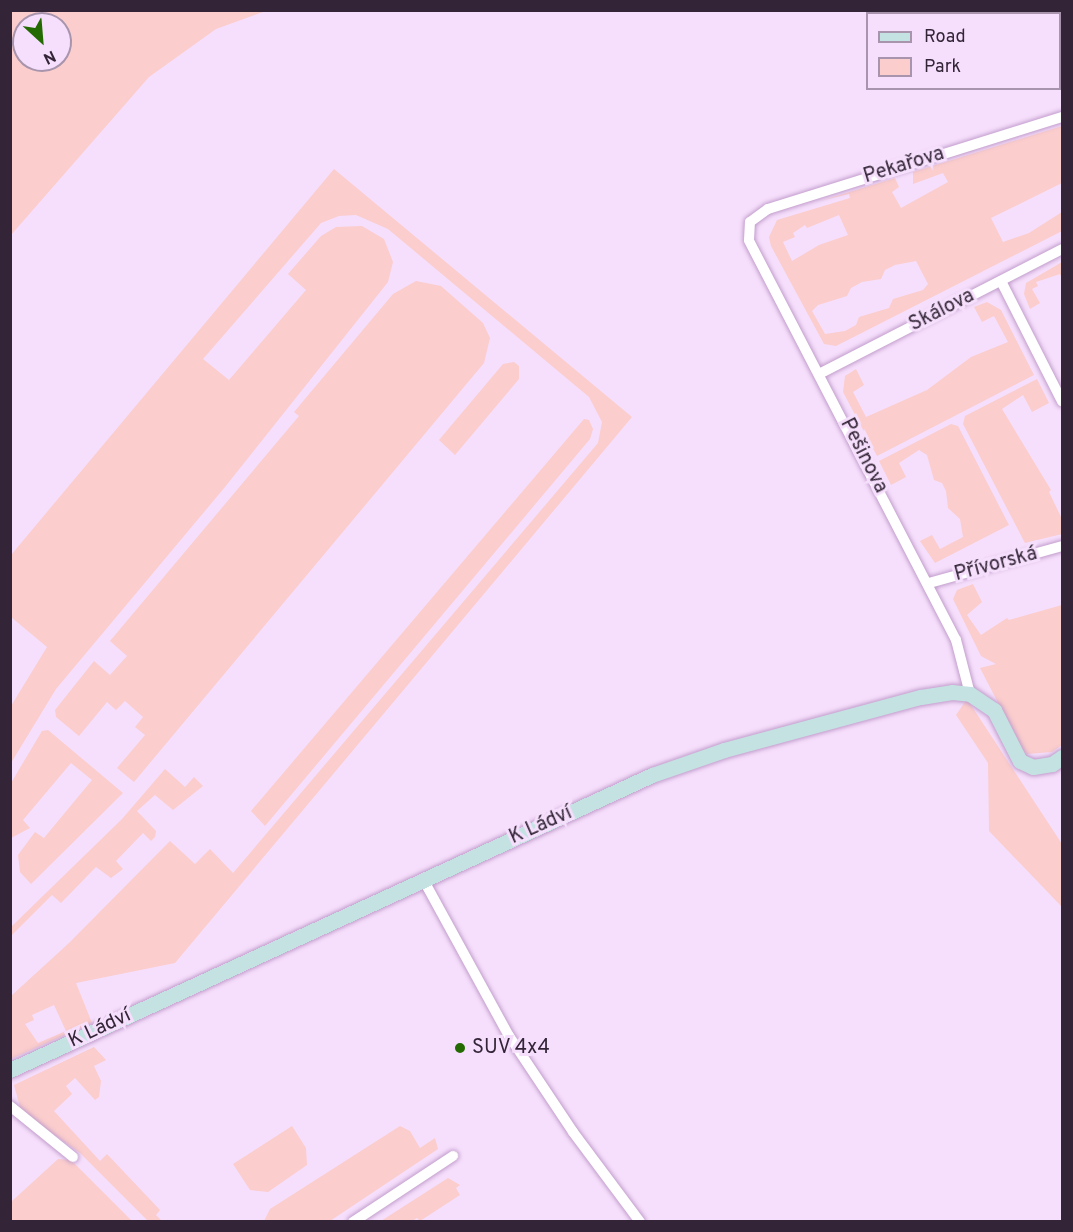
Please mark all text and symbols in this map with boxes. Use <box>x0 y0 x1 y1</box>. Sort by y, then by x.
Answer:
north arrow <box>12 12 72 72</box>
legend <box>866 12 1061 90</box>
text: Road <box>924 26 966 49</box>
text: N <box>39 45 59 68</box>
text: Park <box>924 56 961 79</box>
street label: Pekařova <box>861 142 947 190</box>
street label: Skálova <box>905 284 979 338</box>
street label: Pešinova <box>834 415 892 497</box>
street label: Přívorská <box>952 542 1040 588</box>
street label: K Ládví <box>506 802 576 850</box>
street label: K Ládví <box>65 1004 135 1054</box>
place label: SUV 4x4 <box>472 1036 551 1060</box>
marker: SUV 4x4 <box>453 1041 467 1055</box>

